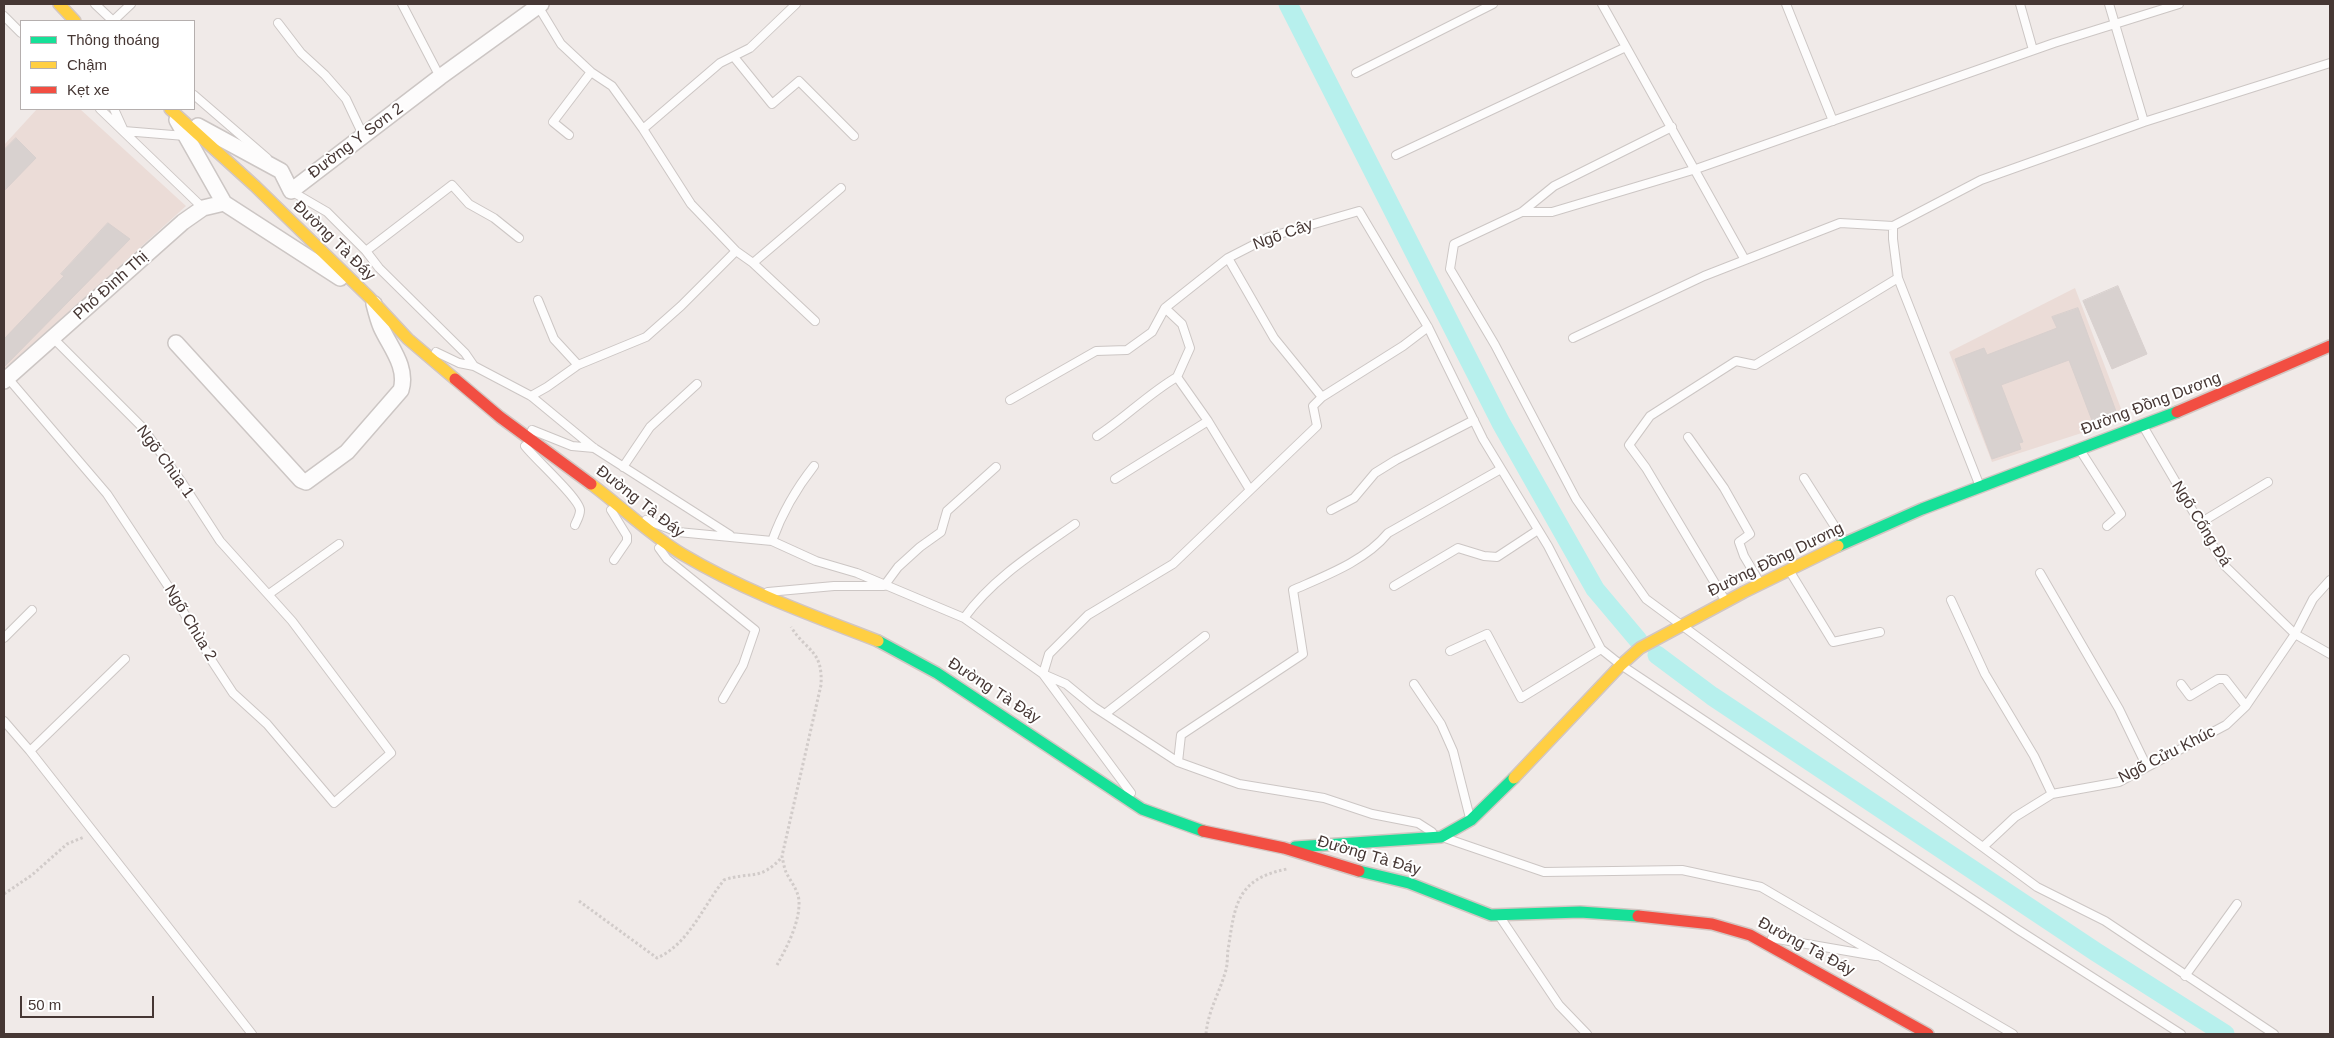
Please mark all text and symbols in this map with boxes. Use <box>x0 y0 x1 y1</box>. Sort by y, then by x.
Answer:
legend <box>20 20 195 110</box>
text: Thông thoáng <box>67 31 160 48</box>
text: Chậm <box>67 56 107 73</box>
text: Kẹt xe <box>67 81 110 98</box>
street label: Đường Y Sơn 2 <box>305 99 407 183</box>
street label: Đường Tà Đáy <box>289 197 379 285</box>
street label: Ngõ Cây <box>1250 215 1316 255</box>
street label: Phố Đình Thị <box>70 248 152 324</box>
street label: Đường Đồng Dương <box>2078 368 2224 440</box>
street label: Ngõ Chùa 1 <box>132 422 198 502</box>
street label: Đường Tà Đáy <box>592 462 688 542</box>
street label: Ngõ Cống Đá <box>2167 478 2235 570</box>
street label: Đường Đồng Dương <box>1705 519 1847 601</box>
street label: Ngõ Chùa 2 <box>160 581 220 665</box>
street label: Đường Tà Đáy <box>944 654 1044 728</box>
street label: Ngõ Cửu Khúc <box>2115 722 2219 788</box>
street label: Đường Tà Đáy <box>1315 832 1423 880</box>
street label: Đường Tà Đáy <box>1754 914 1858 980</box>
scale bar <box>22 986 156 1018</box>
text: 50 m <box>28 996 61 1013</box>

